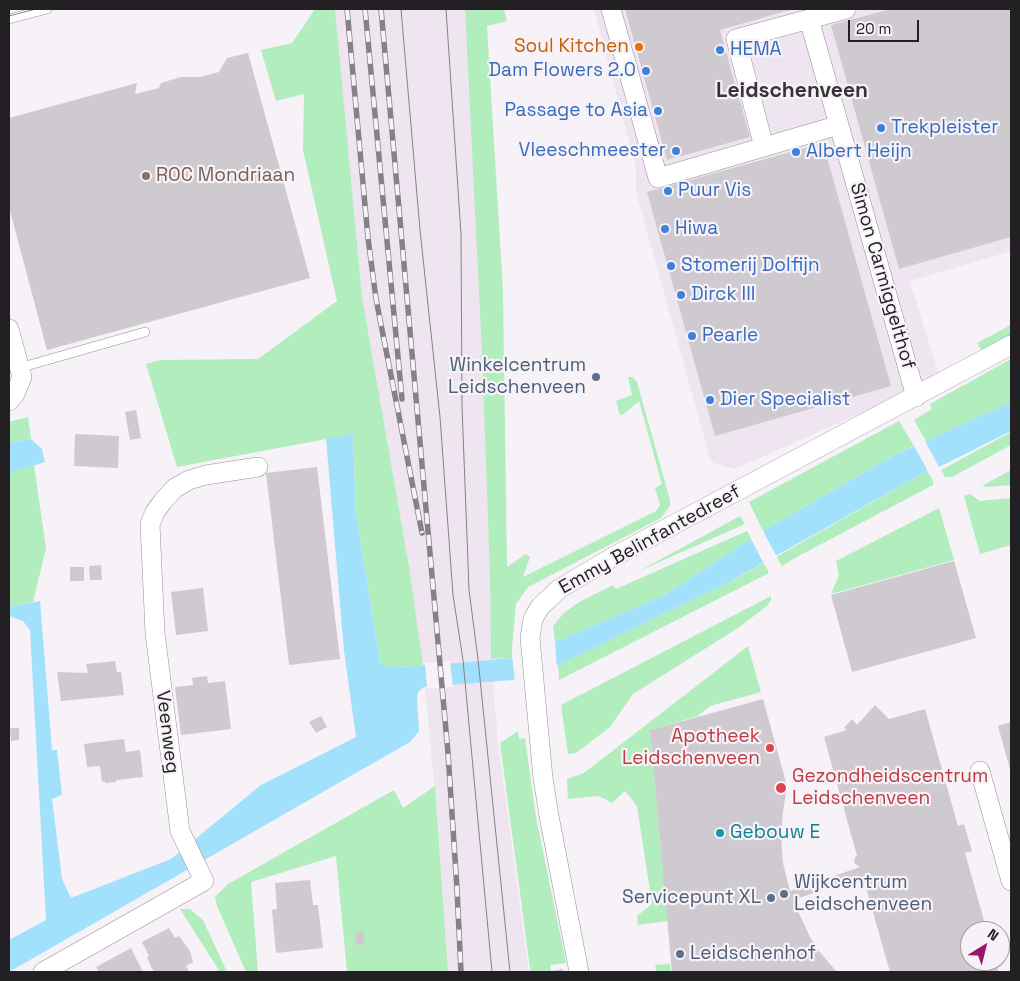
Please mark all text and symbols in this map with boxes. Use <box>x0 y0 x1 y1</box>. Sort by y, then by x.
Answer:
scale bar <box>850 10 921 42</box>
text: 20 m <box>856 19 891 38</box>
place label: Soul Kitchen <box>514 36 629 58</box>
place label: HEMA <box>730 39 782 61</box>
marker: Soul Kitchen <box>633 41 645 53</box>
marker: HEMA <box>714 44 726 56</box>
place label: Dam Flowers 2.0 <box>488 60 636 82</box>
marker: Dam Flowers 2.0 <box>640 65 652 77</box>
district label: Leidschenveen <box>716 78 868 104</box>
place label: Passage to Asia <box>504 100 648 122</box>
marker: Passage to Asia <box>652 105 664 117</box>
place label: Trekpleister <box>891 117 998 139</box>
marker: Trekpleister <box>875 122 887 134</box>
place label: Vleeschmeester <box>519 140 666 162</box>
place label: Albert Heijn <box>806 141 912 163</box>
marker: Vleeschmeester <box>670 145 682 157</box>
marker: Albert Heijn <box>790 146 802 158</box>
place label: ROC Mondriaan <box>156 165 295 187</box>
marker: ROC Mondriaan <box>140 170 152 182</box>
place label: Puur Vis <box>678 180 751 202</box>
street label: Simon Carmiggelthof <box>844 180 920 372</box>
marker: Puur Vis <box>662 185 674 197</box>
place label: Hiwa <box>675 218 718 240</box>
marker: Hiwa <box>659 223 671 235</box>
place label: Stomerij Dolfijn <box>681 255 820 277</box>
marker: Stomerij Dolfijn <box>665 260 677 272</box>
place label: Dirck III <box>691 284 755 306</box>
marker: Dirck III <box>675 289 687 301</box>
place label: Pearle <box>702 325 758 347</box>
marker: Pearle <box>686 330 698 342</box>
place label: Winkelcentrum Leidschenveen <box>448 355 586 399</box>
marker: Winkelcentrum Leidschenveen <box>590 371 602 383</box>
place label: Dier Specialist <box>720 389 850 411</box>
marker: Dier Specialist <box>704 394 716 406</box>
street label: Emmy Belinfantedreef <box>555 481 745 599</box>
street label: Veenweg <box>151 689 183 775</box>
place label: Apotheek Leidschenveen <box>622 726 760 770</box>
marker: Apotheek Leidschenveen <box>764 742 776 754</box>
place label: Gezondheidscentrum Leidschenveen <box>792 766 988 810</box>
marker: Gezondheidscentrum Leidschenveen <box>774 781 788 795</box>
place label: Gebouw E <box>730 822 820 844</box>
marker: Gebouw E <box>714 827 726 839</box>
place label: Wijkcentrum Leidschenveen <box>794 872 932 916</box>
place label: Servicepunt XL <box>622 887 761 909</box>
marker: Wijkcentrum Leidschenveen <box>778 888 790 900</box>
marker: Servicepunt XL <box>765 892 777 904</box>
north arrow <box>960 921 1010 971</box>
text: N <box>984 925 1002 945</box>
place label: Leidschenhof <box>690 943 816 965</box>
marker: Leidschenhof <box>674 948 686 960</box>

